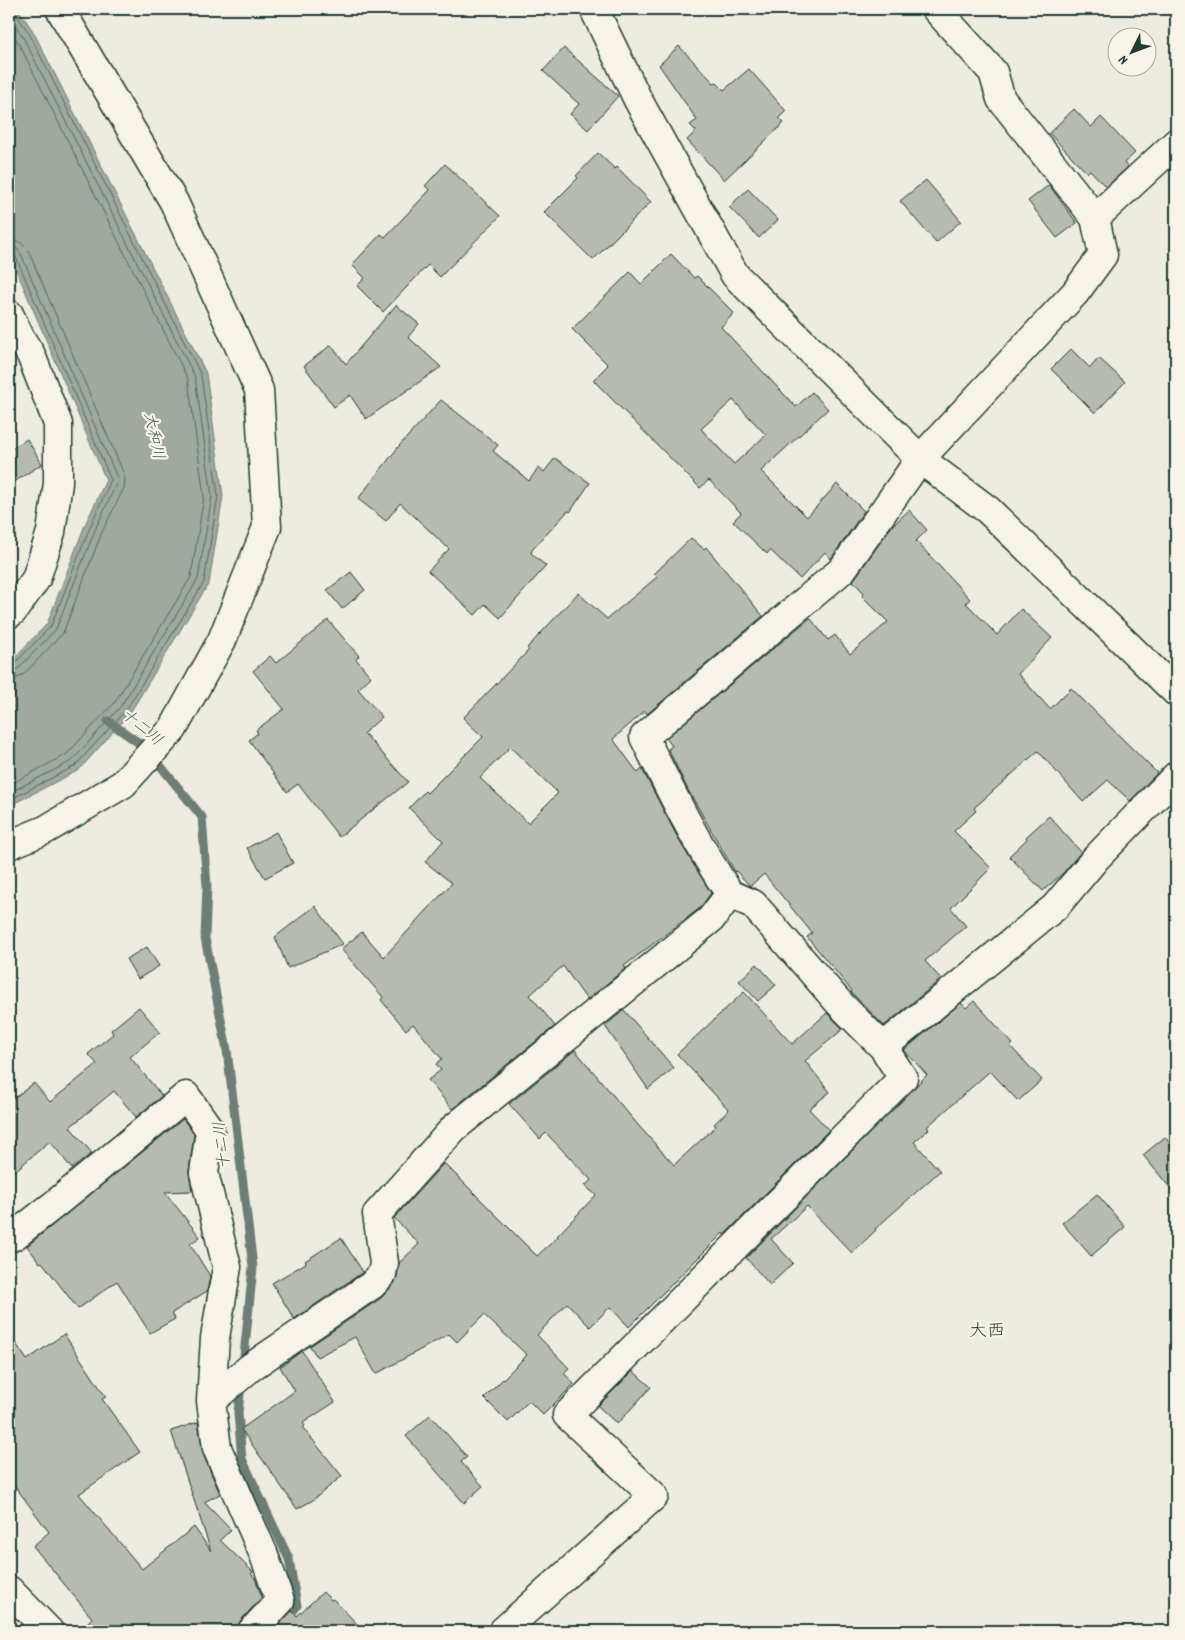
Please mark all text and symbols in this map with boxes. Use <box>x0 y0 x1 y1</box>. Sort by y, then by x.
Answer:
north arrow <box>1108 28 1158 78</box>
text: N <box>1114 50 1134 69</box>
water label: 大和川 <box>137 410 169 462</box>
water label: 十二川 <box>115 704 167 752</box>
water label: 十二川 <box>209 1120 237 1170</box>
district label: 大西 <box>969 1320 1005 1345</box>

